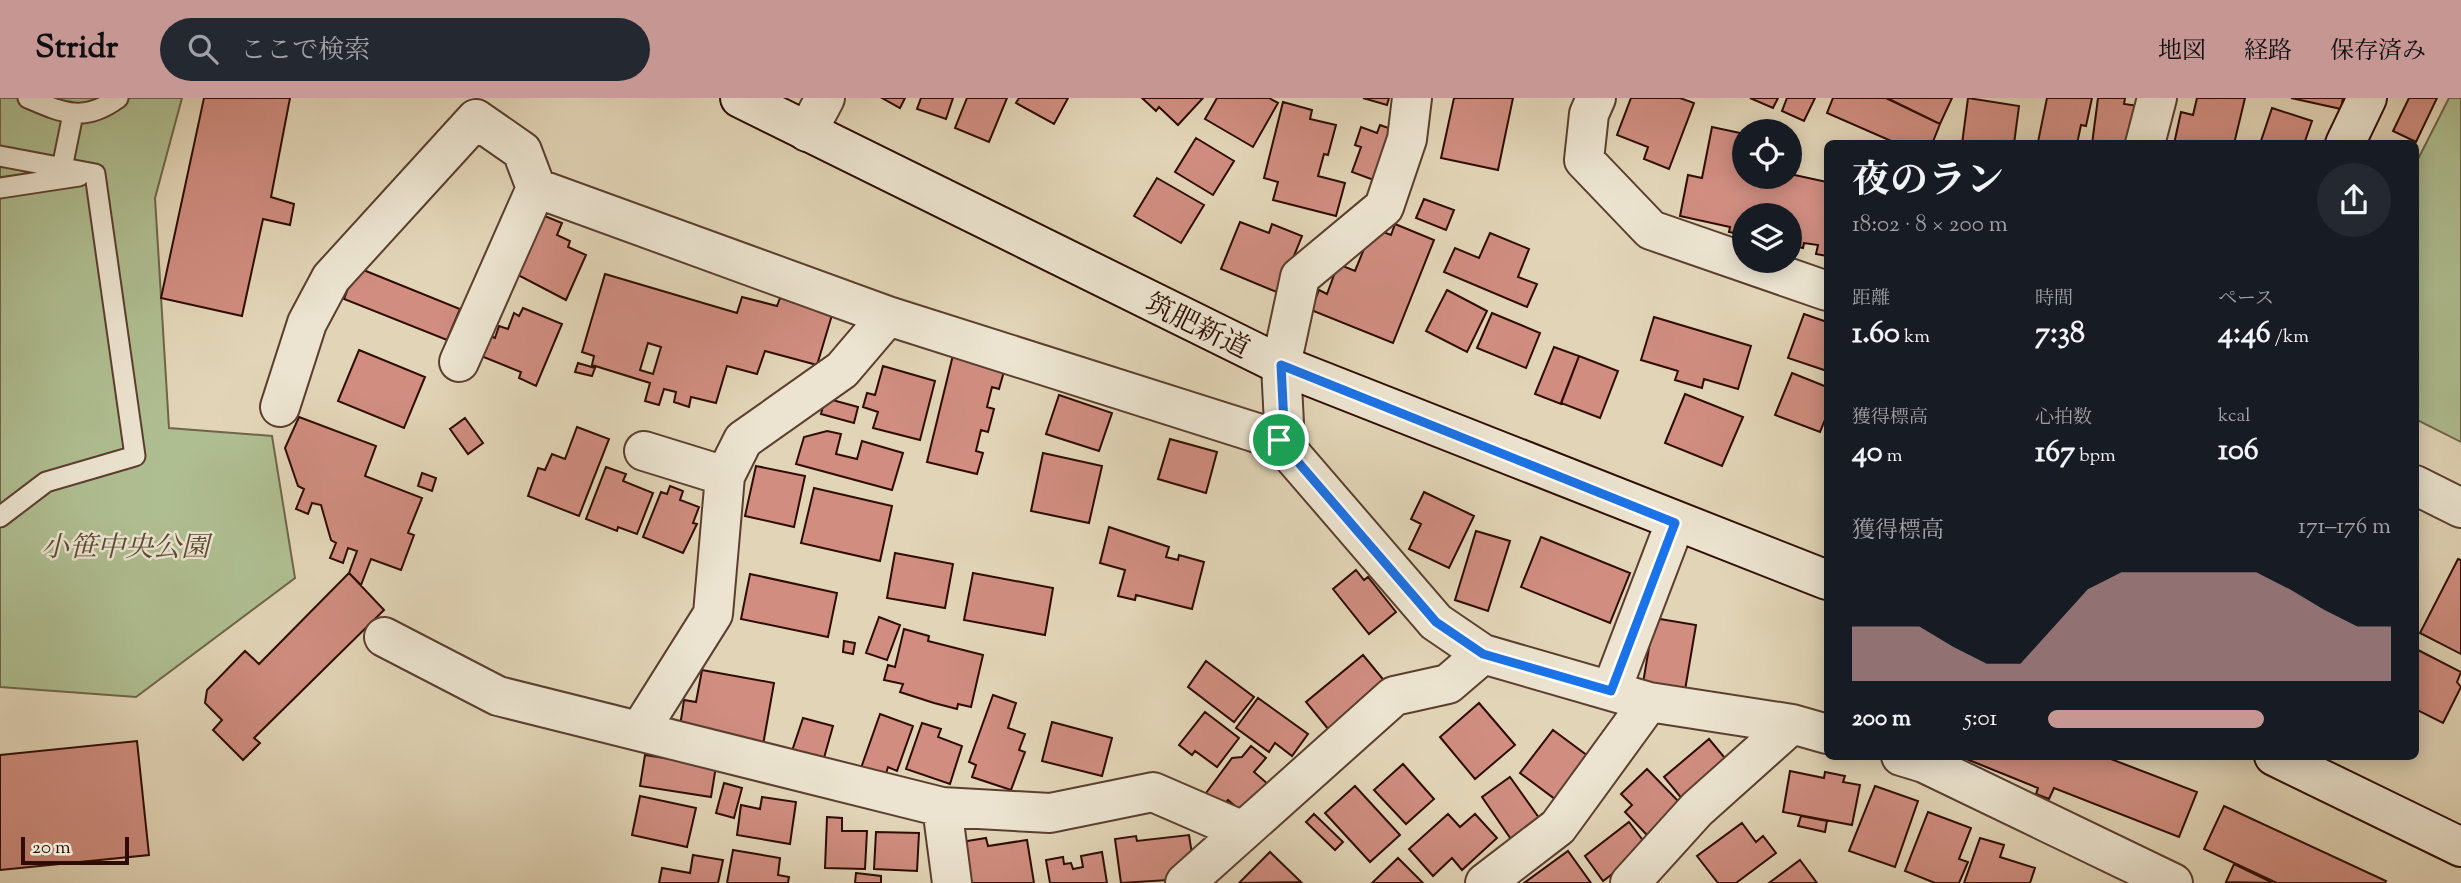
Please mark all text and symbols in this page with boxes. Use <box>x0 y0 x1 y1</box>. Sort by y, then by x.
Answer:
search box <box>160 18 650 81</box>
text: Stridr <box>35 25 118 73</box>
icon: search <box>184 30 222 68</box>
text: ここで検索 <box>240 33 370 70</box>
text: 地図 <box>2158 35 2206 69</box>
text: 経路 <box>2244 35 2292 69</box>
text: 保存済み <box>2330 35 2426 69</box>
map controls <box>1732 119 1802 273</box>
button: locate <box>1732 119 1802 189</box>
text: 夜のラン <box>1852 156 2004 210</box>
button: share <box>2317 163 2391 237</box>
button: layers <box>1732 203 1802 273</box>
text: 18:02 · 8 × 200 m <box>1852 209 2008 242</box>
street label: 筑肥新道 <box>1138 285 1256 370</box>
text: 距離 <box>1852 286 1890 313</box>
text: 時間 <box>2035 286 2073 313</box>
text: ペース <box>2218 286 2274 313</box>
text: 1.60 <box>1852 313 1900 356</box>
text: 7:38 <box>2035 313 2085 356</box>
text: 4:46 <box>2218 313 2271 356</box>
text: km <box>1900 324 1930 351</box>
text: /km <box>2271 324 2309 351</box>
text: kcal <box>2218 403 2251 430</box>
text: 獲得標高 <box>1852 405 1928 432</box>
text: 心拍数 <box>2035 405 2092 432</box>
pin <box>1249 410 1309 470</box>
icon: arrive <box>1260 421 1298 459</box>
text: 106 <box>2218 430 2259 473</box>
text: 40 <box>1852 432 1883 475</box>
text: 167 <box>2035 432 2075 475</box>
text: m <box>1883 443 1903 470</box>
text: bpm <box>2075 443 2116 470</box>
text: 171–176 m <box>2298 511 2391 544</box>
text: 獲得標高 <box>1852 515 1944 548</box>
park label: 小笹中央公園 <box>41 529 213 569</box>
text: 200 m <box>1852 703 1911 736</box>
text: 5:01 <box>1964 703 1997 736</box>
scale bar <box>21 834 130 866</box>
text: 20 m <box>32 835 71 862</box>

